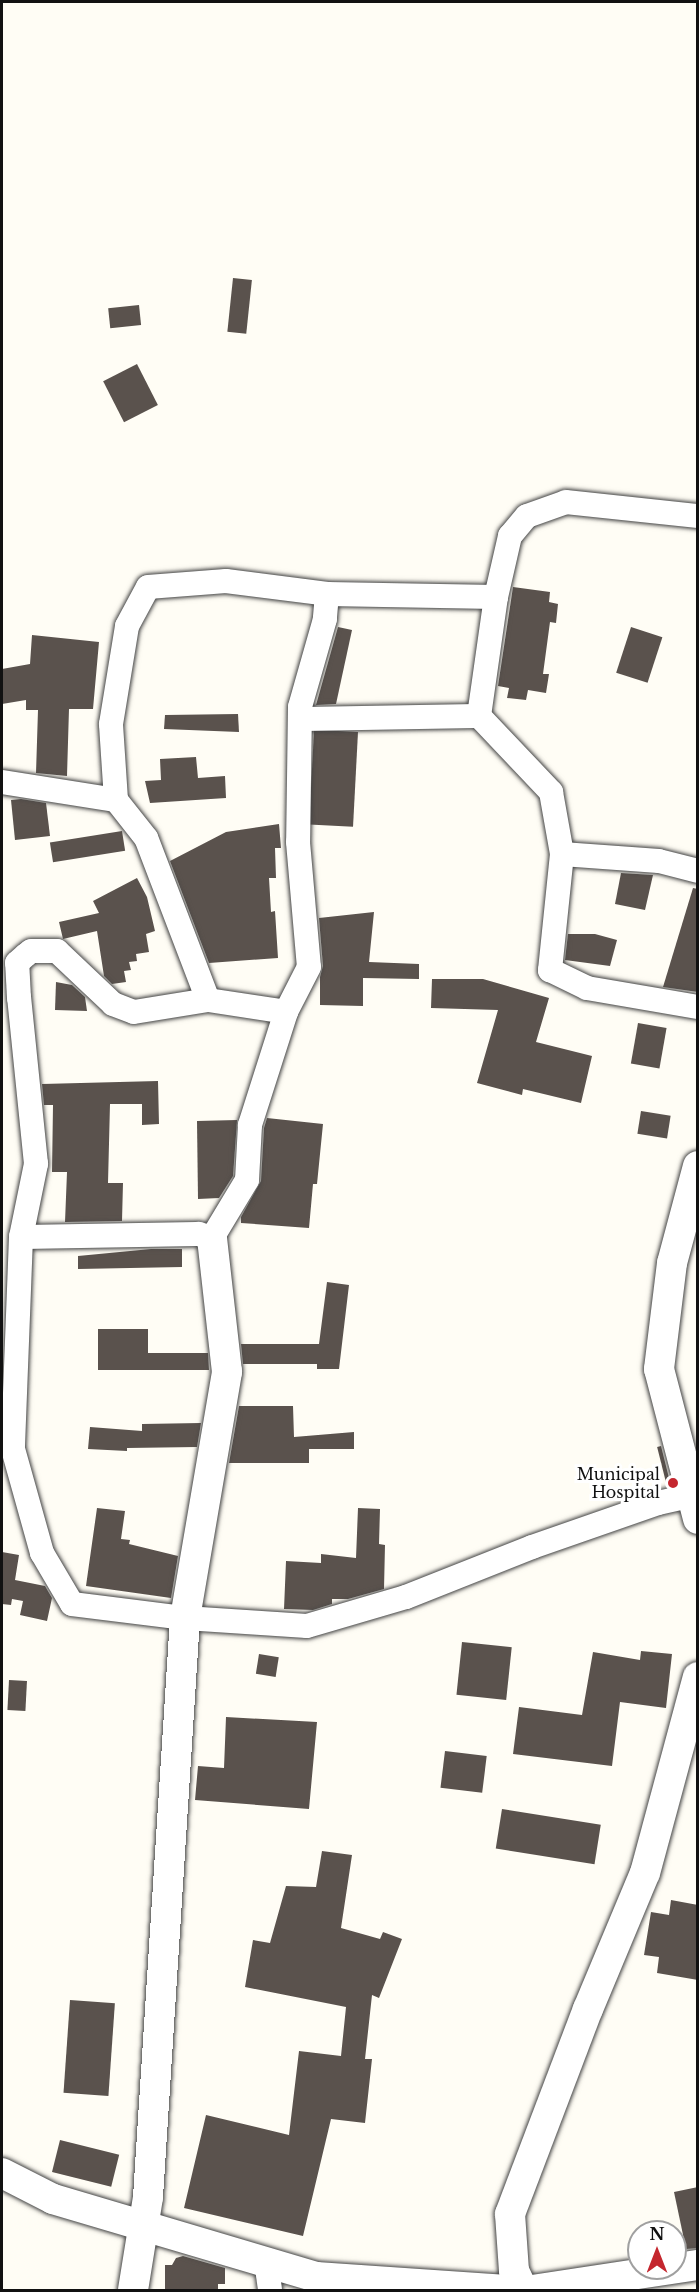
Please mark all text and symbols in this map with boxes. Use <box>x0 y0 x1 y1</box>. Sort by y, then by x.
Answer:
place label: Municipal Hospital <box>577 1464 660 1502</box>
marker: Municipal Hospital <box>664 1474 682 1492</box>
north arrow <box>627 2220 687 2280</box>
text: N <box>649 2224 665 2244</box>

